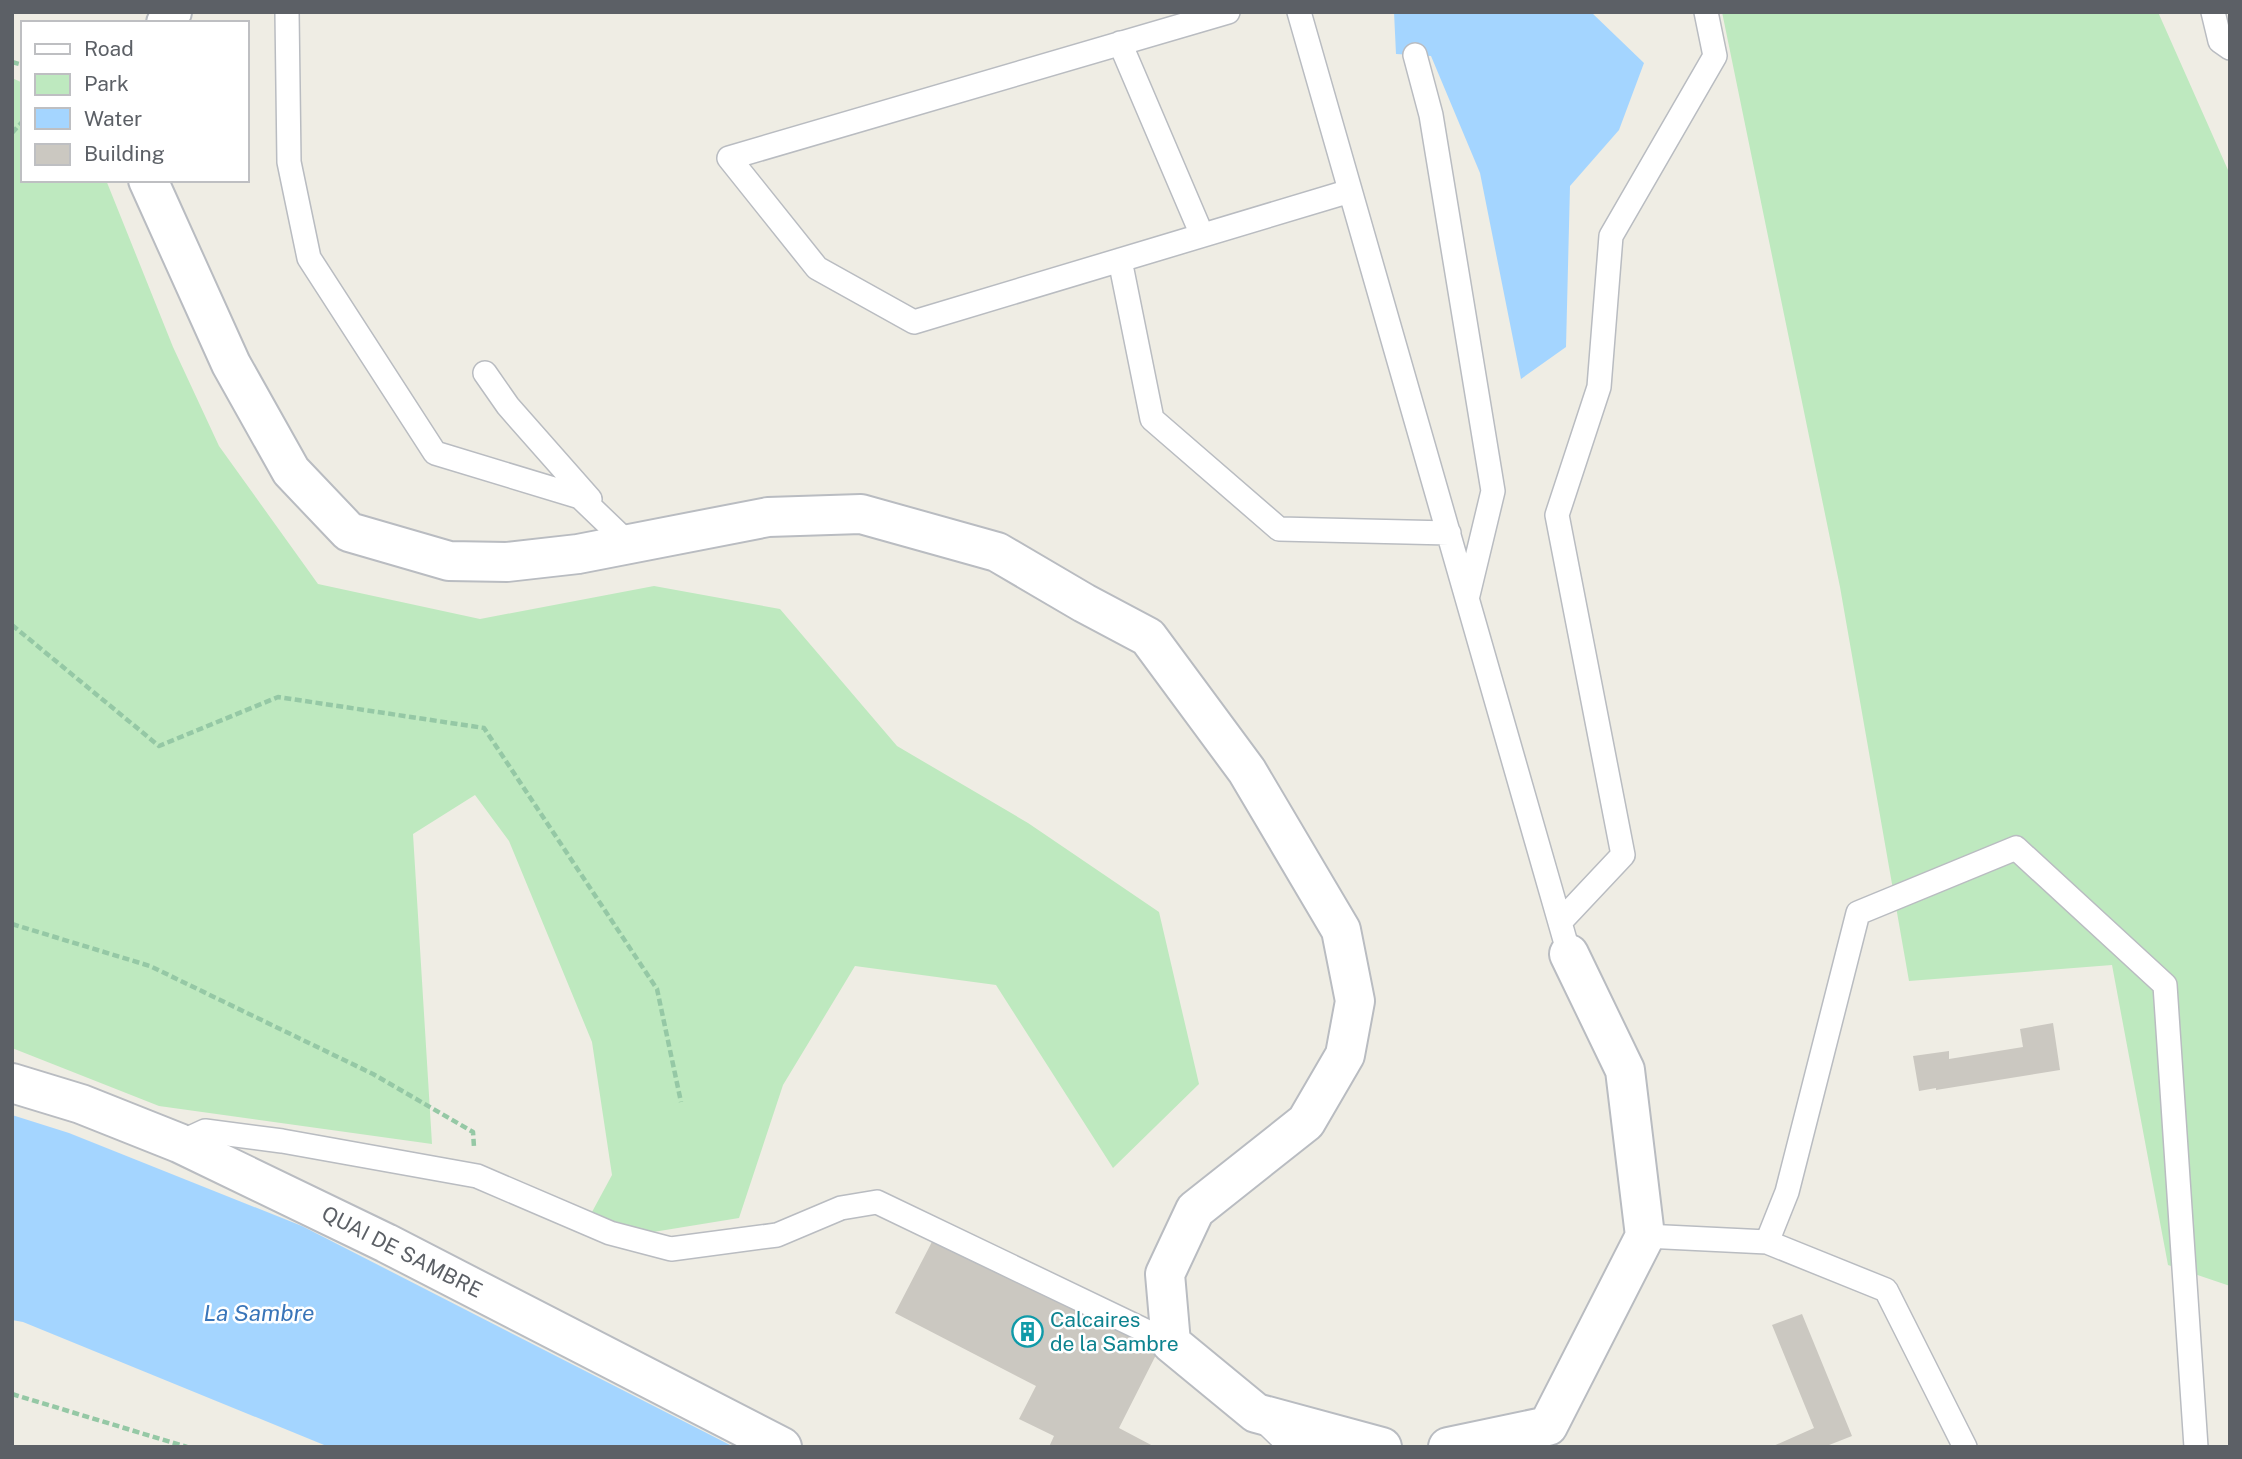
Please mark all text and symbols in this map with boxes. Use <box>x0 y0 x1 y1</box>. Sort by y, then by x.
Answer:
legend <box>21 21 248 182</box>
text: Road <box>84 36 134 61</box>
text: Park <box>84 71 129 96</box>
text: Water <box>84 106 142 131</box>
text: Building <box>84 141 165 166</box>
street label: QUAI DE SAMBRE <box>318 1200 487 1303</box>
water label: La Sambre <box>204 1299 314 1326</box>
place label: Calcaires de la Sambre <box>1050 1307 1179 1356</box>
building icon: Calcaires de la Sambre <box>1010 1315 1044 1349</box>

